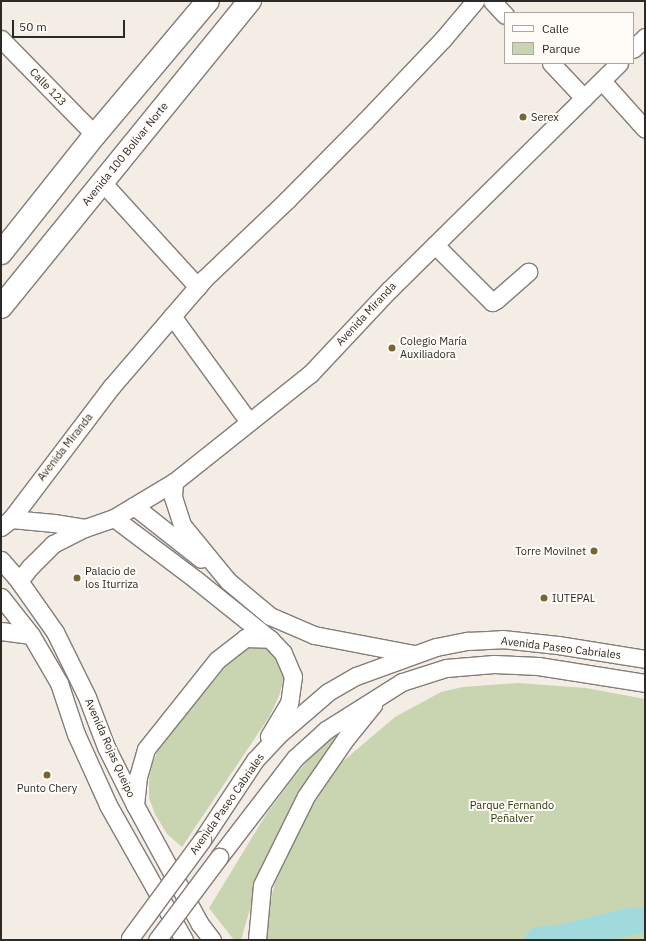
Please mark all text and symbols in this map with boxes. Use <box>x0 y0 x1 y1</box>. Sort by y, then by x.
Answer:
scale bar <box>14 12 127 38</box>
legend <box>504 12 634 64</box>
text: 50 m <box>19 19 47 34</box>
text: Calle <box>542 21 569 36</box>
text: Parque <box>542 41 580 56</box>
street label: Calle 123 <box>27 65 69 109</box>
street label: Avenida 100 Bolívar Norte <box>79 100 171 208</box>
place label: Serex <box>531 110 559 124</box>
marker: Serex <box>518 112 528 122</box>
street label: Avenida Miranda <box>333 279 399 349</box>
place label: Colegio María Auxiliadora <box>400 335 467 361</box>
marker: Colegio María Auxiliadora <box>387 343 397 353</box>
street label: Avenida Miranda <box>35 411 95 483</box>
place label: Torre Movilnet <box>515 544 586 558</box>
marker: Torre Movilnet <box>589 546 599 556</box>
place label: Palacio de los Iturriza <box>85 565 138 591</box>
marker: Palacio de los Iturriza <box>72 573 82 583</box>
place label: IUTEPAL <box>552 591 595 605</box>
marker: IUTEPAL <box>539 593 549 603</box>
street label: Avenida Paseo Cabriales <box>500 634 622 662</box>
street label: Avenida Rojas Queipo <box>82 696 138 800</box>
street label: Avenida Paseo Cabriales <box>187 751 267 857</box>
marker: Punto Chery <box>42 770 52 780</box>
place label: Punto Chery <box>17 781 77 795</box>
park label: Parque Fernando Peñalver <box>470 799 554 825</box>

